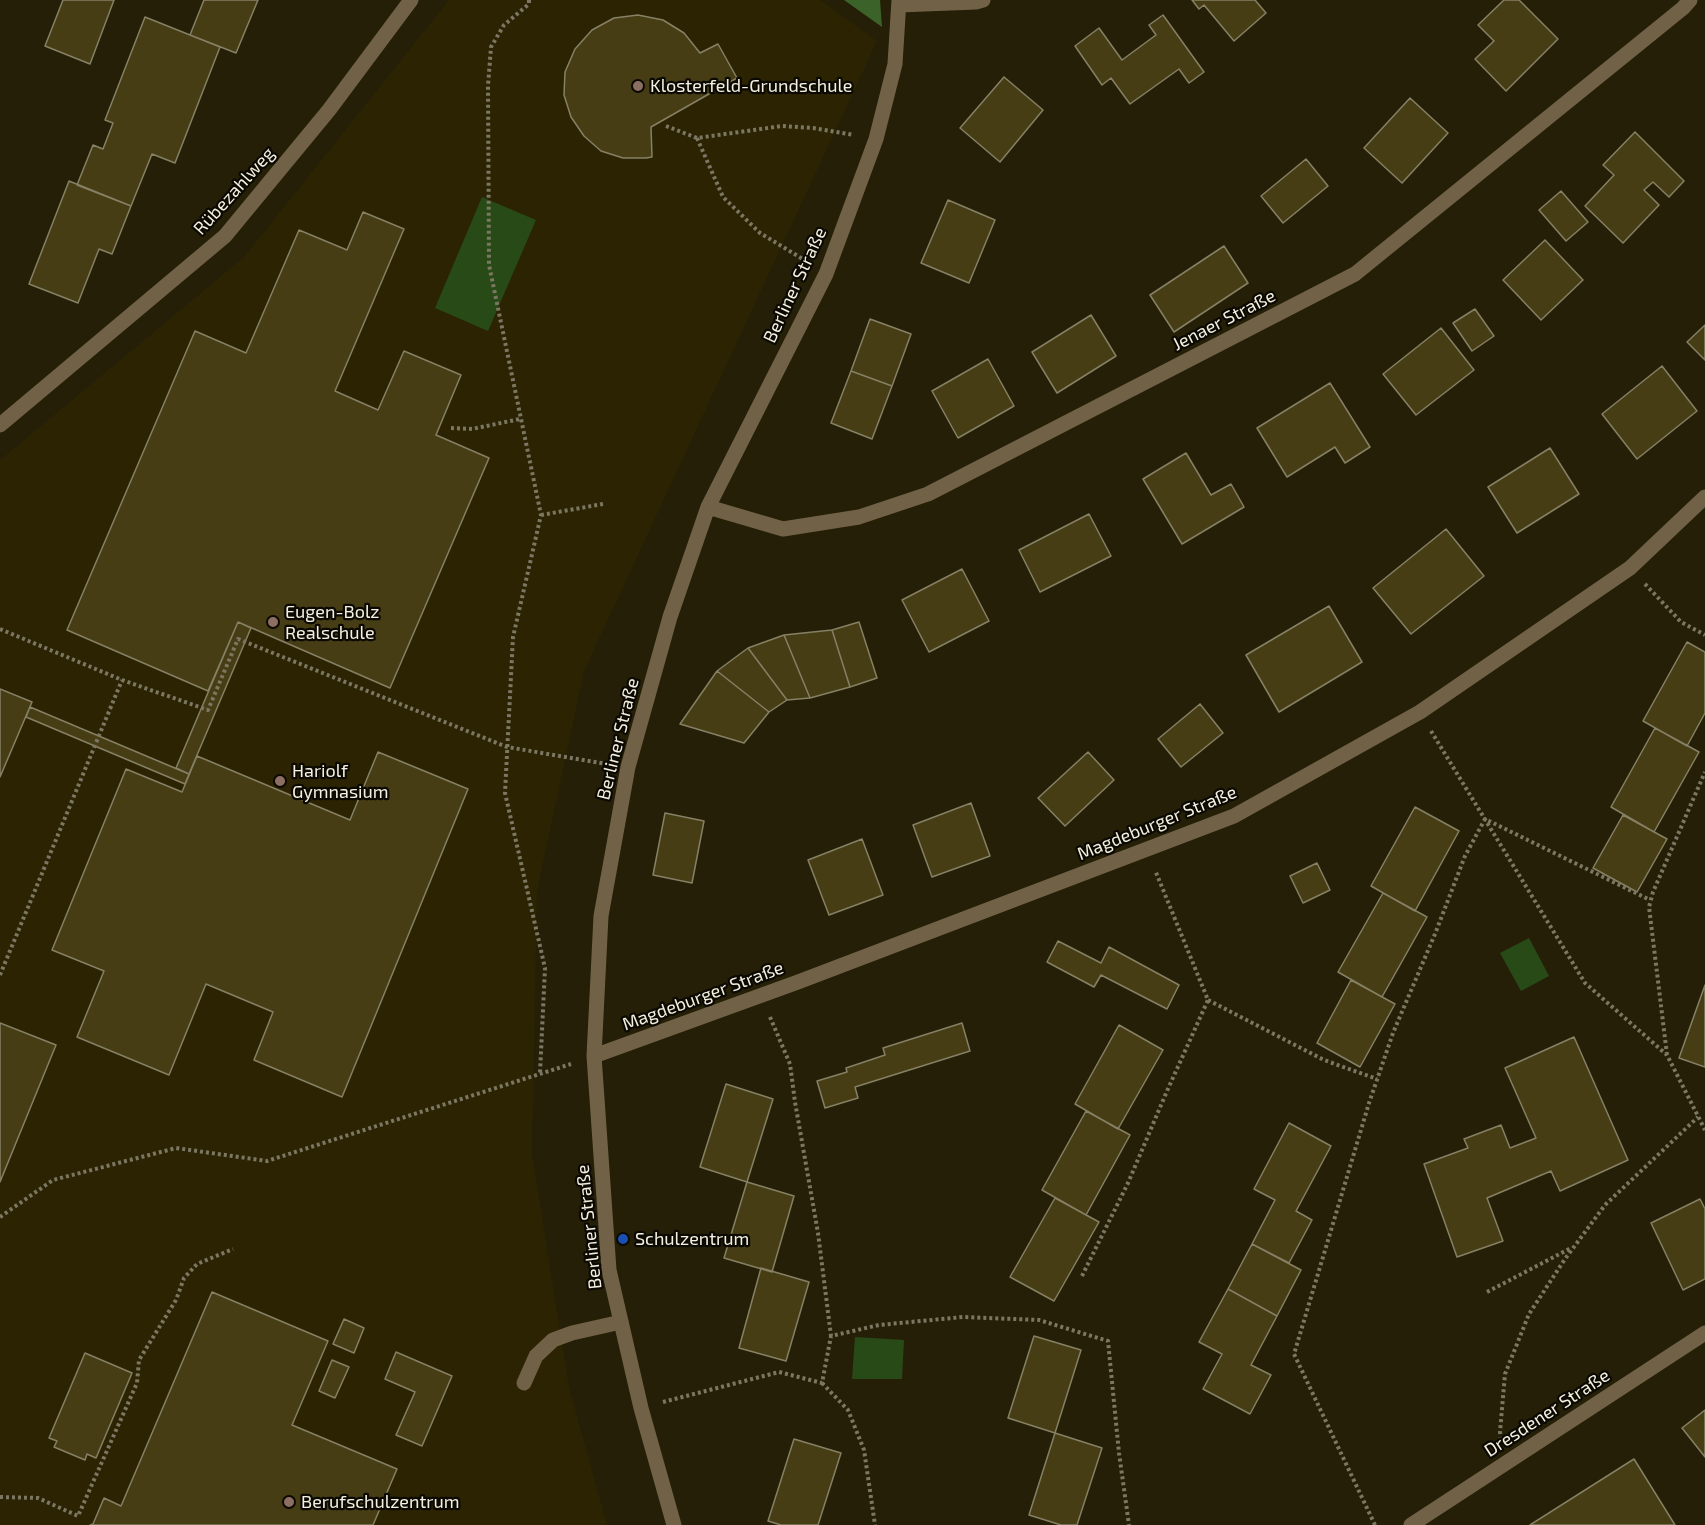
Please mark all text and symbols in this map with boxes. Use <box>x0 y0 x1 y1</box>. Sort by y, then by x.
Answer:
place label: Klosterfeld-Grundschule <box>650 75 852 97</box>
marker: Klosterfeld-Grundschule <box>631 79 645 93</box>
street label: Rübezahlweg <box>189 143 279 239</box>
street label: Berliner Straße <box>759 224 831 346</box>
street label: Jenaer Straße <box>1169 285 1279 355</box>
place label: Eugen-Bolz Realschule <box>285 601 379 644</box>
marker: Eugen-Bolz Realschule <box>266 615 280 629</box>
street label: Berliner Straße <box>592 676 644 802</box>
place label: Hariolf Gymnasium <box>292 760 389 802</box>
marker: Hariolf Gymnasium <box>273 774 287 788</box>
street label: Magdeburger Straße <box>1074 781 1240 865</box>
street label: Magdeburger Straße <box>619 957 787 1035</box>
street label: Berliner Straße <box>572 1164 606 1290</box>
place label: Schulzentrum <box>635 1228 749 1250</box>
marker: Schulzentrum <box>616 1232 630 1246</box>
street label: Dresdener Straße <box>1480 1364 1614 1462</box>
place label: Berufschulzentrum <box>301 1491 460 1513</box>
marker: Berufschulzentrum <box>282 1495 296 1509</box>

